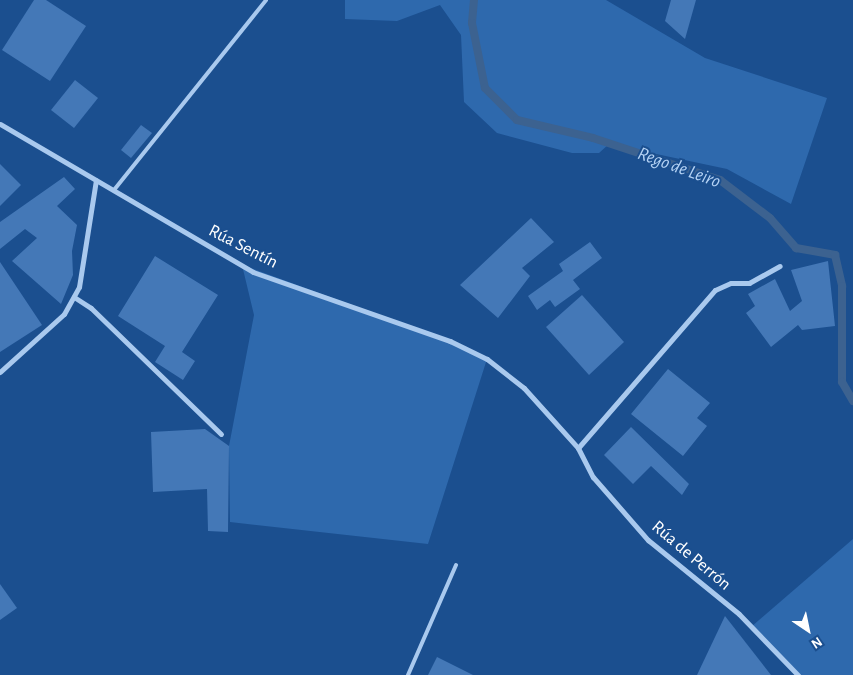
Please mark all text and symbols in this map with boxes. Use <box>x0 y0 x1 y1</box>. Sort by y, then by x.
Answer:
water label: Rego de Leiro <box>634 142 724 194</box>
street label: Rúa Sentín <box>205 220 281 274</box>
street label: Rúa de Perrón <box>647 517 735 595</box>
north arrow <box>783 605 833 655</box>
text: N <box>808 634 824 651</box>

